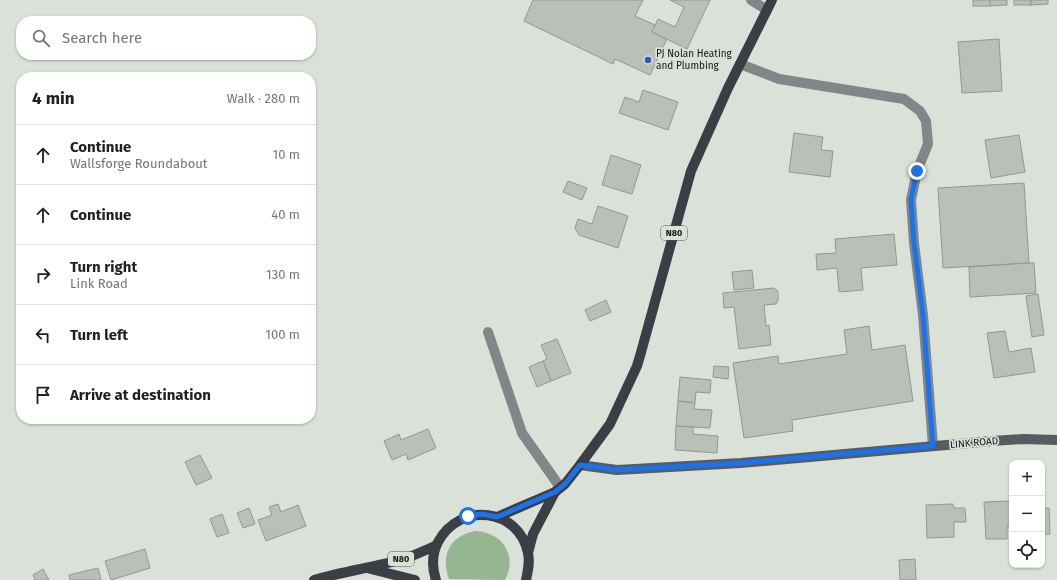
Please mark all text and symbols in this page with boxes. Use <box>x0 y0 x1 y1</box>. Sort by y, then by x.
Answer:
search box <box>16 16 316 60</box>
icon: search <box>30 27 52 49</box>
text: Search here <box>62 29 142 47</box>
place label: PJ Nolan Heating and Plumbing <box>656 48 733 72</box>
marker: PJ Nolan Heating and Plumbing <box>643 55 653 65</box>
text: 4 min <box>32 88 75 109</box>
text: Walk · 280 m <box>227 91 300 106</box>
text: Continue <box>70 138 131 156</box>
icon: ahead <box>32 144 54 166</box>
text: 10 m <box>273 147 300 162</box>
text: Wallsforge Roundabout <box>70 156 208 171</box>
route end <box>908 162 926 180</box>
icon: ahead <box>32 204 54 226</box>
text: Continue <box>70 206 131 224</box>
text: 40 m <box>271 207 300 222</box>
road number: N80 <box>661 226 687 240</box>
text: Turn right <box>70 258 137 276</box>
icon: right <box>32 264 54 286</box>
text: 130 m <box>266 267 300 282</box>
text: Link Road <box>70 276 128 291</box>
icon: left <box>32 324 54 346</box>
text: Turn left <box>70 326 128 344</box>
text: 100 m <box>265 327 300 342</box>
icon: arrive <box>32 384 54 406</box>
text: Arrive at destination <box>70 386 211 404</box>
street label: LINK ROAD <box>949 435 999 451</box>
map controls <box>1009 460 1045 568</box>
button: + <box>1009 460 1045 496</box>
button: − <box>1009 496 1045 532</box>
route start <box>459 507 477 525</box>
button: locate <box>1009 532 1045 568</box>
road number: N80 <box>388 552 414 566</box>

